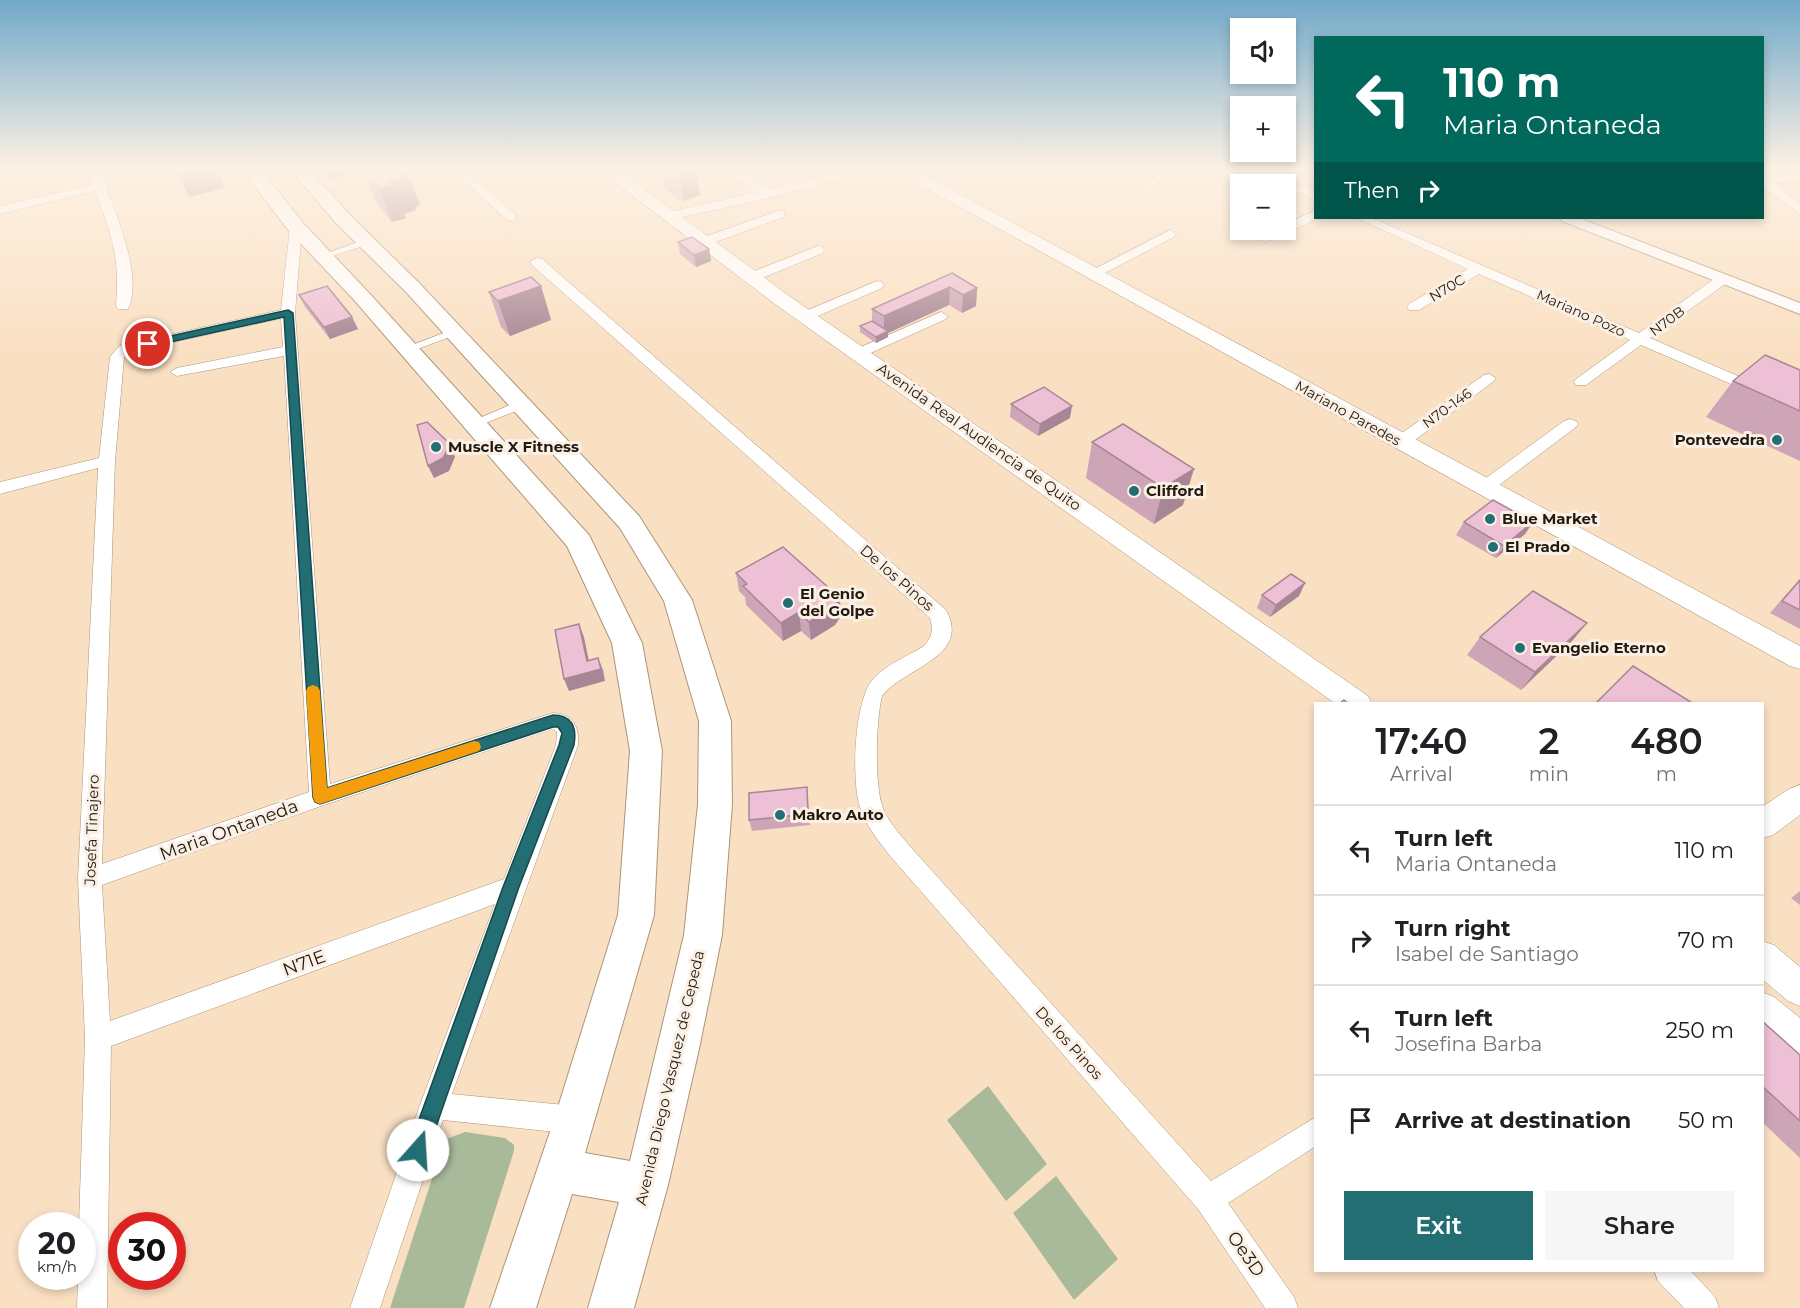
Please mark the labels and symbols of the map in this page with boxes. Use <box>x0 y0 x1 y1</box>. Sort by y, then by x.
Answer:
street label: N70C <box>1426 270 1468 306</box>
street label: Mariano Pozo <box>1534 285 1628 341</box>
street label: N70B <box>1646 302 1688 340</box>
pin <box>122 318 173 369</box>
street label: Avenida Real Audiencia de Quito <box>873 359 1085 515</box>
street label: Mariano Paredes <box>1292 377 1404 450</box>
street label: N70-146 <box>1419 384 1476 432</box>
place label: Pontevedra <box>1675 430 1765 449</box>
marker: Pontevedra <box>1770 433 1784 447</box>
place label: Muscle X Fitness <box>448 437 579 456</box>
marker: Muscle X Fitness <box>429 440 443 454</box>
place label: Clifford <box>1146 481 1204 500</box>
marker: Clifford <box>1127 484 1141 498</box>
place label: Blue Market <box>1502 509 1598 528</box>
marker: Blue Market <box>1483 512 1497 526</box>
place label: El Prado <box>1505 537 1570 556</box>
street label: De los Pinos <box>856 540 938 615</box>
marker: El Prado <box>1486 540 1500 554</box>
place label: El Genio del Golpe <box>800 584 874 620</box>
marker: El Genio del Golpe <box>781 596 795 610</box>
place label: Evangelio Eterno <box>1532 638 1666 657</box>
marker: Evangelio Eterno <box>1513 641 1527 655</box>
street label: Josefa Tinajero <box>80 774 103 887</box>
street label: Maria Ontaneda <box>157 795 301 865</box>
place label: Makro Auto <box>792 805 884 824</box>
marker: Makro Auto <box>773 808 787 822</box>
street label: N71E <box>280 945 328 981</box>
street label: Avenida Diego Vasquez de Cepeda <box>631 949 708 1207</box>
street label: De los Pinos <box>1032 1002 1107 1083</box>
position arrow <box>386 1118 450 1182</box>
speed limit sign: 30 <box>108 1212 186 1290</box>
street label: Oe3D <box>1222 1227 1270 1281</box>

